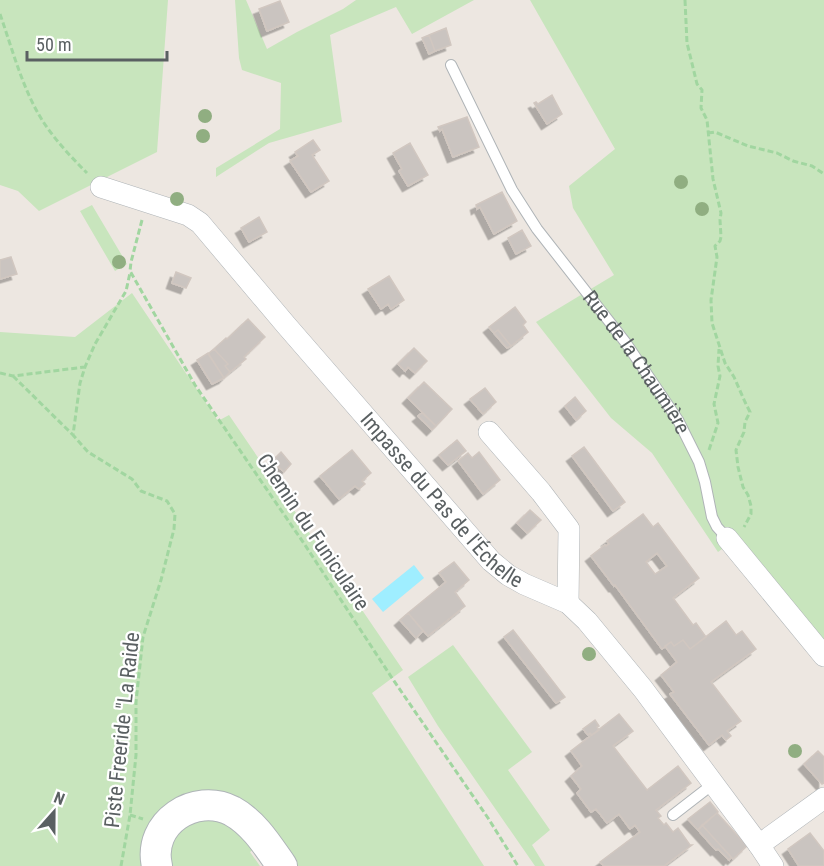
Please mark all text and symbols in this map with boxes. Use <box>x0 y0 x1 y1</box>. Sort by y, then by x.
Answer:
scale bar <box>27 24 166 62</box>
text: 50 m <box>36 34 71 55</box>
street label: Rue de la Chaumière <box>578 286 695 438</box>
street label: Impasse du Pas de l'Échelle <box>356 408 527 593</box>
street label: Chemin du Funiculaire <box>252 449 374 615</box>
street label: Piste Freeride "La Raide <box>100 631 144 829</box>
north arrow <box>24 782 84 842</box>
text: N <box>51 788 67 809</box>

